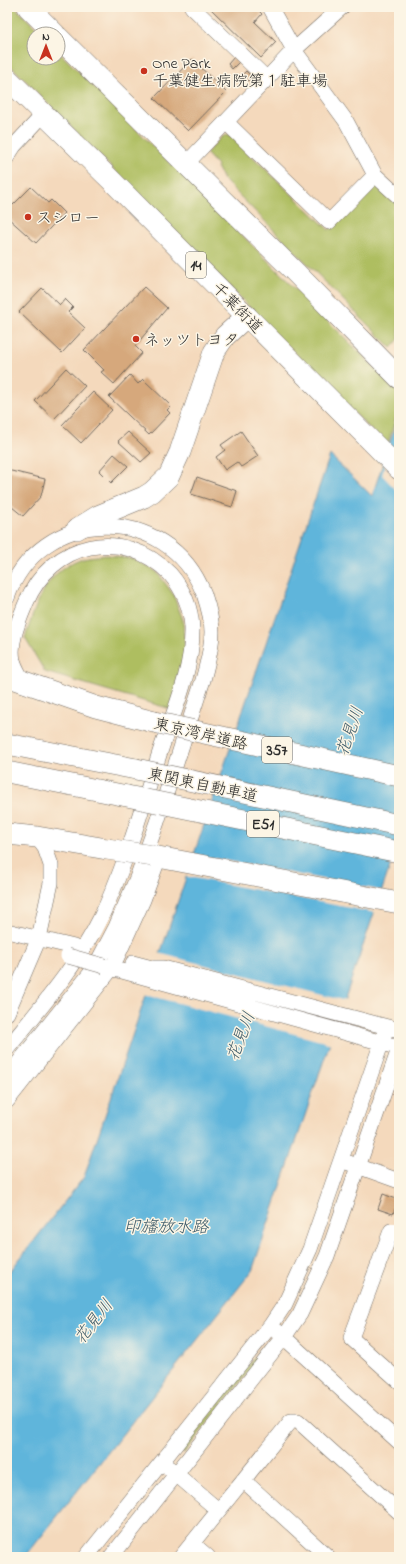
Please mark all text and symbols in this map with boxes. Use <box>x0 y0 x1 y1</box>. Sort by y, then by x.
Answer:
north arrow <box>26 26 66 66</box>
text: N <box>42 29 50 45</box>
place label: One Park 千葉健生病院第１駐車場 <box>152 52 328 94</box>
marker: One Park 千葉健生病院第１駐車場 <box>139 66 149 76</box>
place label: スシロー <box>36 207 100 231</box>
marker: スシロー <box>23 212 33 222</box>
road number: 14 <box>186 252 206 278</box>
street label: 千葉街道 <box>205 277 268 340</box>
place label: ネッツトヨタ <box>144 329 239 353</box>
marker: ネッツトヨタ <box>131 334 141 344</box>
water label: 花見川 <box>330 703 371 760</box>
street label: 東京湾岸道路 <box>151 712 250 757</box>
road number: 357 <box>262 737 292 763</box>
street label: 東関東自動車道 <box>145 763 260 809</box>
road number: E51 <box>247 811 279 837</box>
water label: 花見川 <box>221 1008 262 1065</box>
water label: 印旛放水路 <box>124 1215 209 1240</box>
water label: 花見川 <box>69 1294 120 1350</box>

